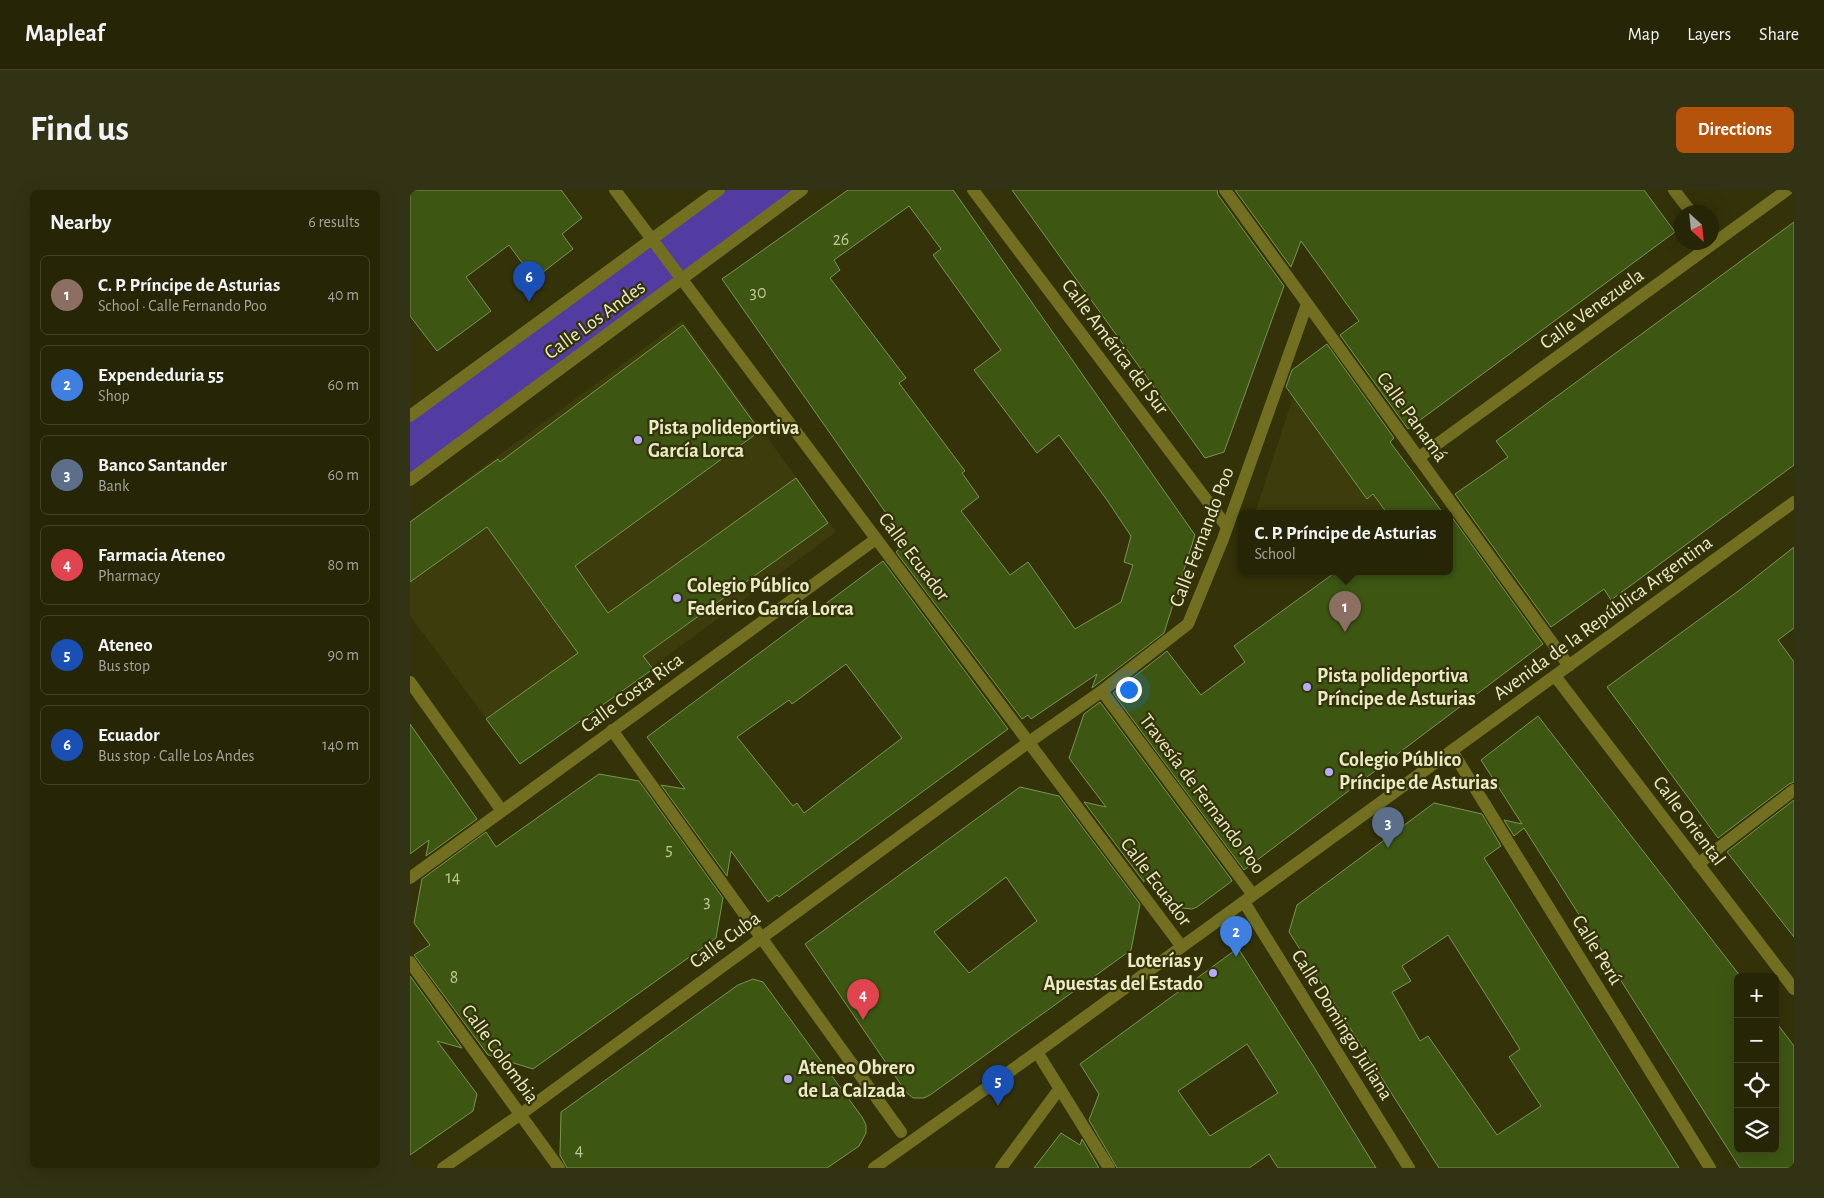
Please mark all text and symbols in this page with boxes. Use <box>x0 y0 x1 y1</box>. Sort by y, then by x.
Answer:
text: Mapleaf <box>25 22 105 46</box>
text: Map <box>1628 26 1659 44</box>
text: Layers <box>1687 26 1731 44</box>
text: Share <box>1759 26 1799 44</box>
button: Directions <box>1676 107 1794 153</box>
text: Find us <box>30 112 129 147</box>
north arrow <box>1674 205 1719 250</box>
text: Nearby <box>50 212 111 233</box>
text: 6 results <box>308 214 360 230</box>
house number: 26 <box>833 231 849 249</box>
pin: 6 <box>513 261 545 302</box>
street label: Calle Venezuela <box>1536 265 1648 353</box>
text: C. P. Príncipe de Asturias <box>98 276 280 295</box>
street label: Calle América del Sur <box>1058 276 1173 419</box>
street label: Calle Los Andes <box>541 277 649 363</box>
house number: 30 <box>750 284 766 302</box>
text: 1 <box>64 287 70 303</box>
text: 40 m <box>327 287 359 303</box>
text: School · Calle Fernando Poo <box>98 298 267 314</box>
text: Expendeduria 55 <box>98 366 224 385</box>
street label: Calle Panamá <box>1373 368 1451 466</box>
text: 2 <box>63 377 71 393</box>
text: 60 m <box>328 377 359 393</box>
text: Shop <box>98 388 130 404</box>
place label: Pista polideportiva García Lorca <box>648 418 800 461</box>
marker: Pista polideportiva García Lorca <box>632 434 644 446</box>
text: Banco Santander <box>98 456 227 475</box>
street label: Calle Fernando Poo <box>1166 464 1238 610</box>
text: 3 <box>64 467 70 483</box>
text: 60 m <box>328 467 359 483</box>
text: Bank <box>98 478 129 494</box>
street label: Calle Ecuador <box>874 509 954 605</box>
popup <box>1238 510 1453 575</box>
text: C. P. Príncipe de Asturias <box>1254 524 1437 543</box>
street label: Avenida de la República Argentina <box>1490 532 1716 704</box>
text: Farmacia Ateneo <box>98 546 225 565</box>
text: School <box>1254 546 1296 562</box>
text: 4 <box>63 557 71 573</box>
text: 80 m <box>328 557 359 573</box>
text: Pharmacy <box>98 568 160 584</box>
place label: Colegio Público Federico García Lorca <box>687 576 854 619</box>
pin: 1 <box>1329 591 1361 632</box>
marker: Colegio Público Federico García Lorca <box>671 592 683 604</box>
text: Ateneo <box>98 636 153 655</box>
text: 5 <box>64 647 70 663</box>
text: 90 m <box>328 647 359 663</box>
street label: Calle Costa Rica <box>577 649 687 737</box>
text: Bus stop <box>98 658 150 674</box>
place label: Pista polideportiva Príncipe de Asturias <box>1317 666 1476 709</box>
your location <box>1116 677 1142 703</box>
marker: Pista polideportiva Príncipe de Asturias <box>1301 681 1313 693</box>
street label: Travesía de Fernando Poo <box>1135 710 1269 878</box>
text: Ecuador <box>98 726 160 745</box>
text: 6 <box>63 737 71 753</box>
text: 140 m <box>322 737 359 753</box>
text: Bus stop · Calle Los Andes <box>98 748 254 764</box>
place label: Colegio Público Príncipe de Asturias <box>1339 750 1498 793</box>
marker: Colegio Público Príncipe de Asturias <box>1323 766 1335 778</box>
street label: Calle Oriental <box>1649 773 1729 869</box>
pin: 3 <box>1372 807 1404 848</box>
street label: Calle Ecuador <box>1116 834 1196 930</box>
house number: 5 <box>665 841 673 859</box>
house number: 14 <box>446 869 461 887</box>
house number: 3 <box>703 893 711 911</box>
street label: Calle Cuba <box>686 908 764 972</box>
street label: Calle Perú <box>1568 912 1626 988</box>
pin: 2 <box>1220 916 1252 957</box>
street label: Calle Domingo Juliana <box>1288 946 1396 1104</box>
place label: Loterías y Apuestas del Estado <box>1044 951 1203 994</box>
marker: Loterías y Apuestas del Estado <box>1207 967 1219 979</box>
house number: 8 <box>450 969 458 987</box>
map controls <box>1734 973 1779 1153</box>
button: + <box>1734 973 1779 1018</box>
pin: 4 <box>847 979 879 1020</box>
street label: Calle Colombia <box>458 1001 542 1107</box>
button: − <box>1734 1018 1779 1063</box>
place label: Ateneo Obrero de La Calzada <box>798 1058 915 1101</box>
button: locate <box>1734 1063 1779 1108</box>
pin: 5 <box>982 1065 1014 1106</box>
marker: Ateneo Obrero de La Calzada <box>782 1073 794 1085</box>
button: layers <box>1734 1108 1779 1153</box>
house number: 4 <box>575 1142 584 1160</box>

